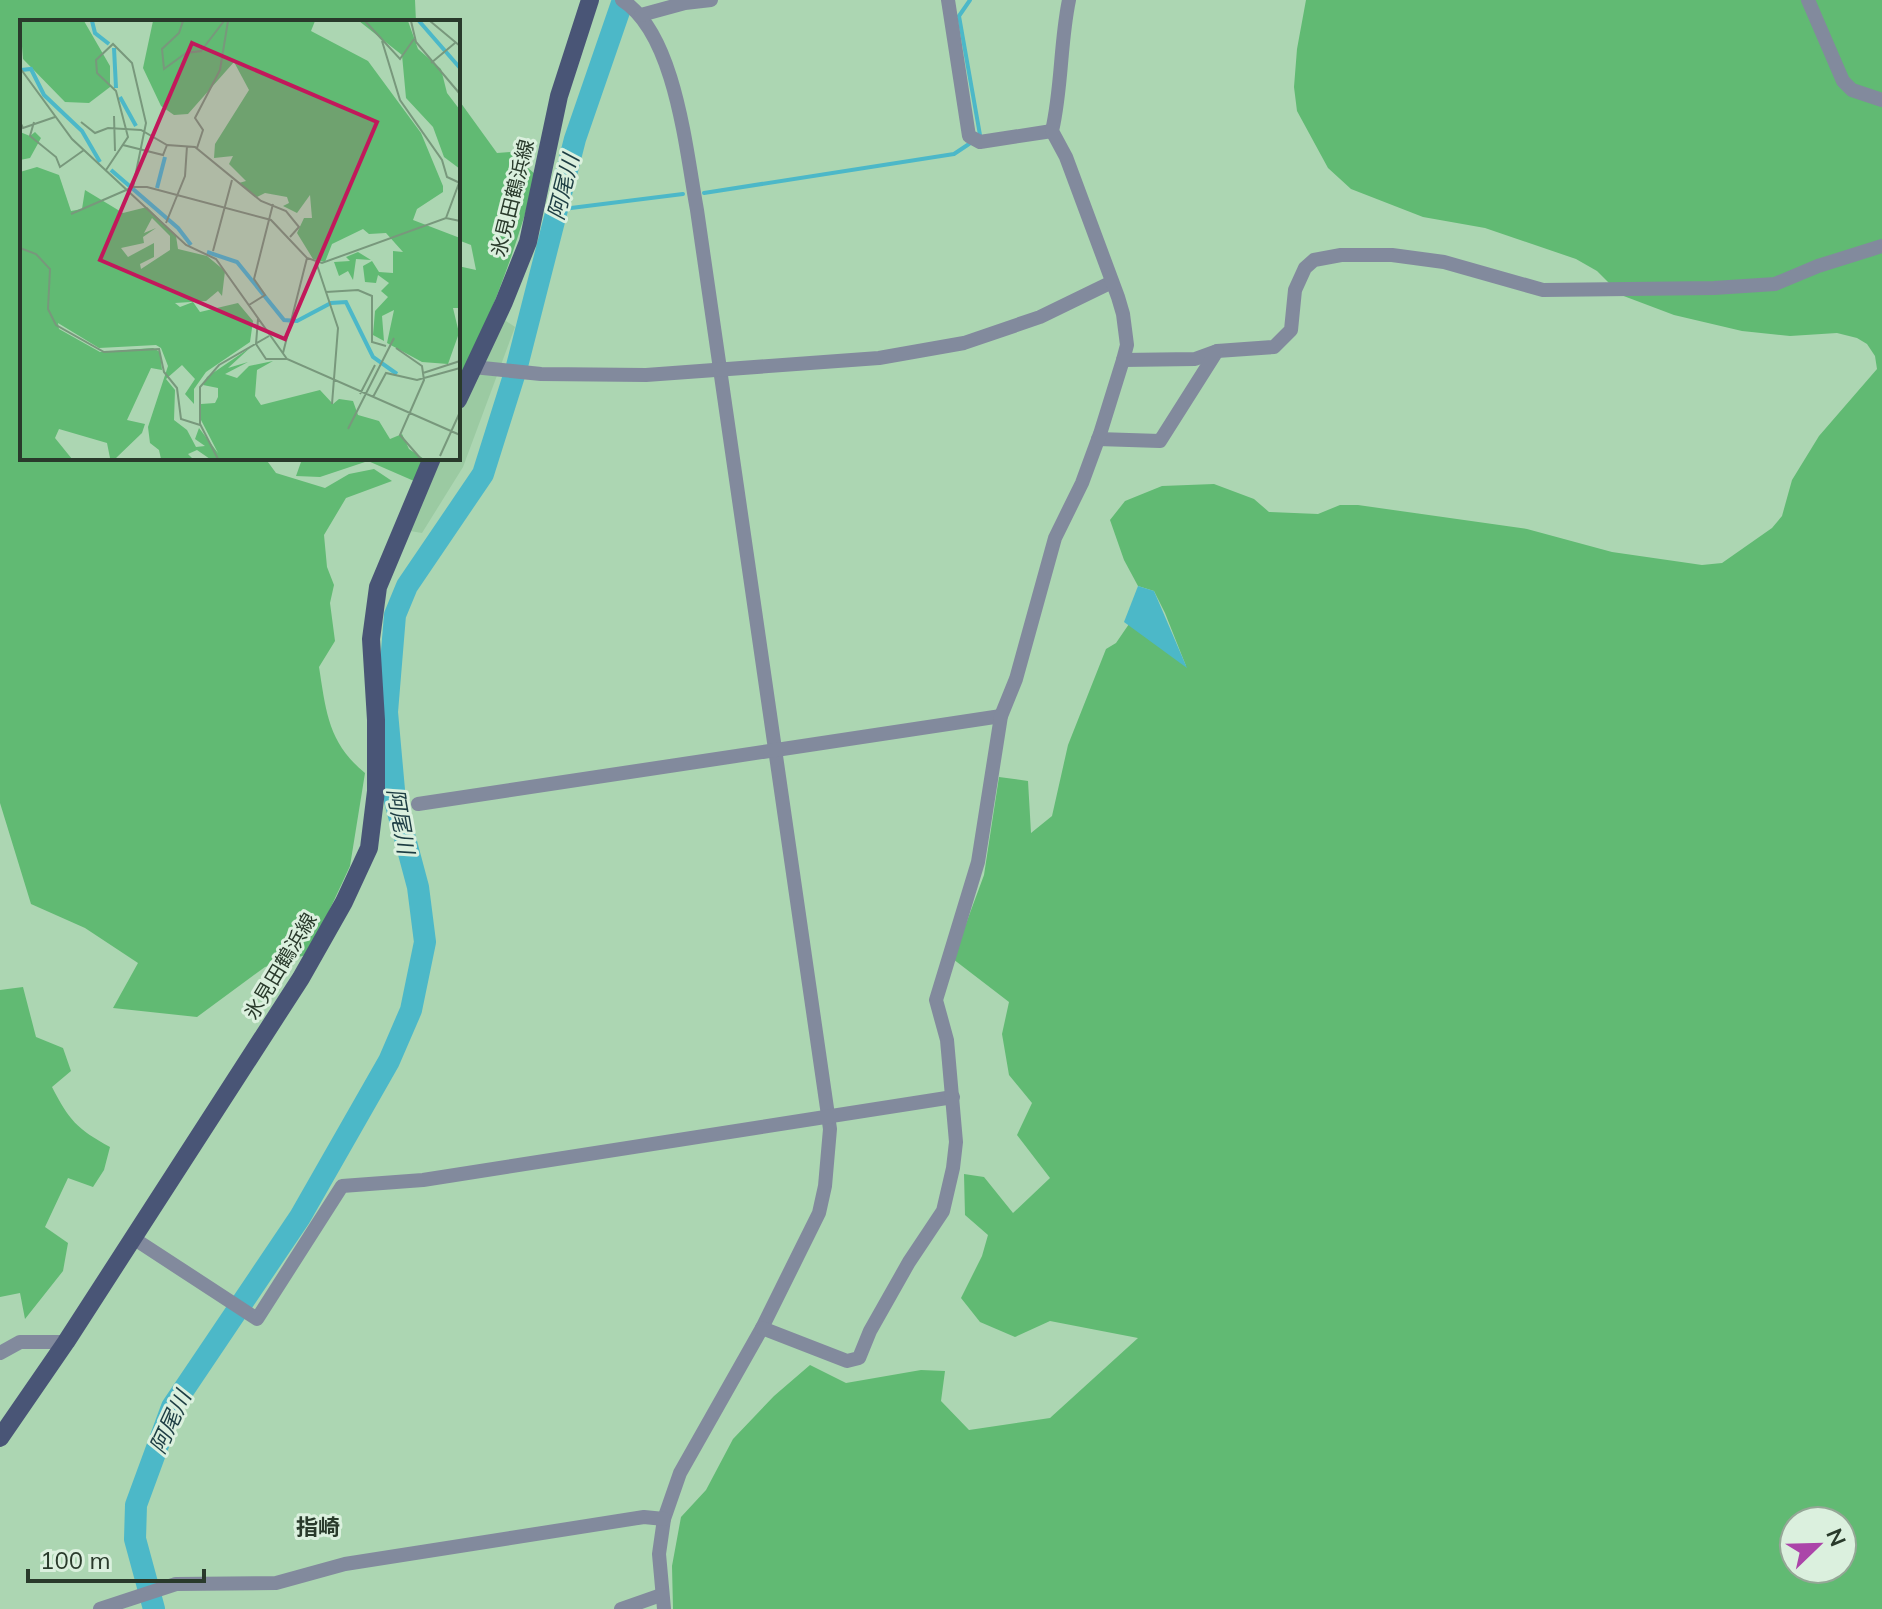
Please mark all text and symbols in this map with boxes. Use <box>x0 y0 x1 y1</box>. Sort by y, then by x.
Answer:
inset map <box>20 20 460 460</box>
street label: 氷見田鶴浜線 <box>485 137 539 259</box>
water label: 阿尾川 <box>541 150 585 222</box>
water label: 阿尾川 <box>381 786 421 858</box>
street label: 氷見田鶴浜線 <box>238 908 322 1024</box>
water label: 阿尾川 <box>143 1384 197 1458</box>
north arrow <box>1778 1505 1858 1585</box>
district label: 指崎 <box>296 1513 340 1541</box>
text: N <box>1820 1524 1853 1550</box>
scale bar <box>28 1533 204 1583</box>
text: 100 m <box>40 1545 111 1575</box>

